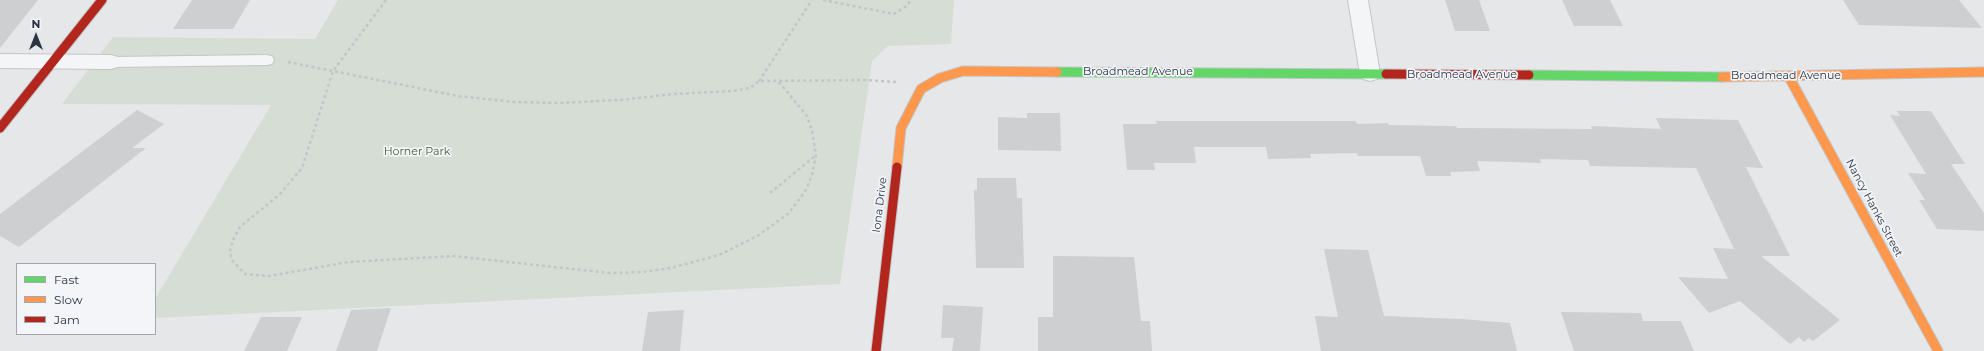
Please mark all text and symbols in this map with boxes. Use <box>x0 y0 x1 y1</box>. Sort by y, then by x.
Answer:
north arrow <box>16 16 56 56</box>
text: N <box>32 17 40 31</box>
street label: Broadmead Avenue <box>1083 65 1193 79</box>
street label: Broadmead Avenue <box>1407 68 1517 82</box>
street label: Broadmead Avenue <box>1731 69 1841 83</box>
park label: Horner Park <box>384 145 450 159</box>
street label: Nancy Hanks Street <box>1843 157 1905 259</box>
street label: Iona Drive <box>870 176 890 234</box>
legend <box>16 263 156 335</box>
text: Fast <box>54 272 79 287</box>
text: Slow <box>54 292 83 307</box>
text: Jam <box>54 312 80 327</box>

